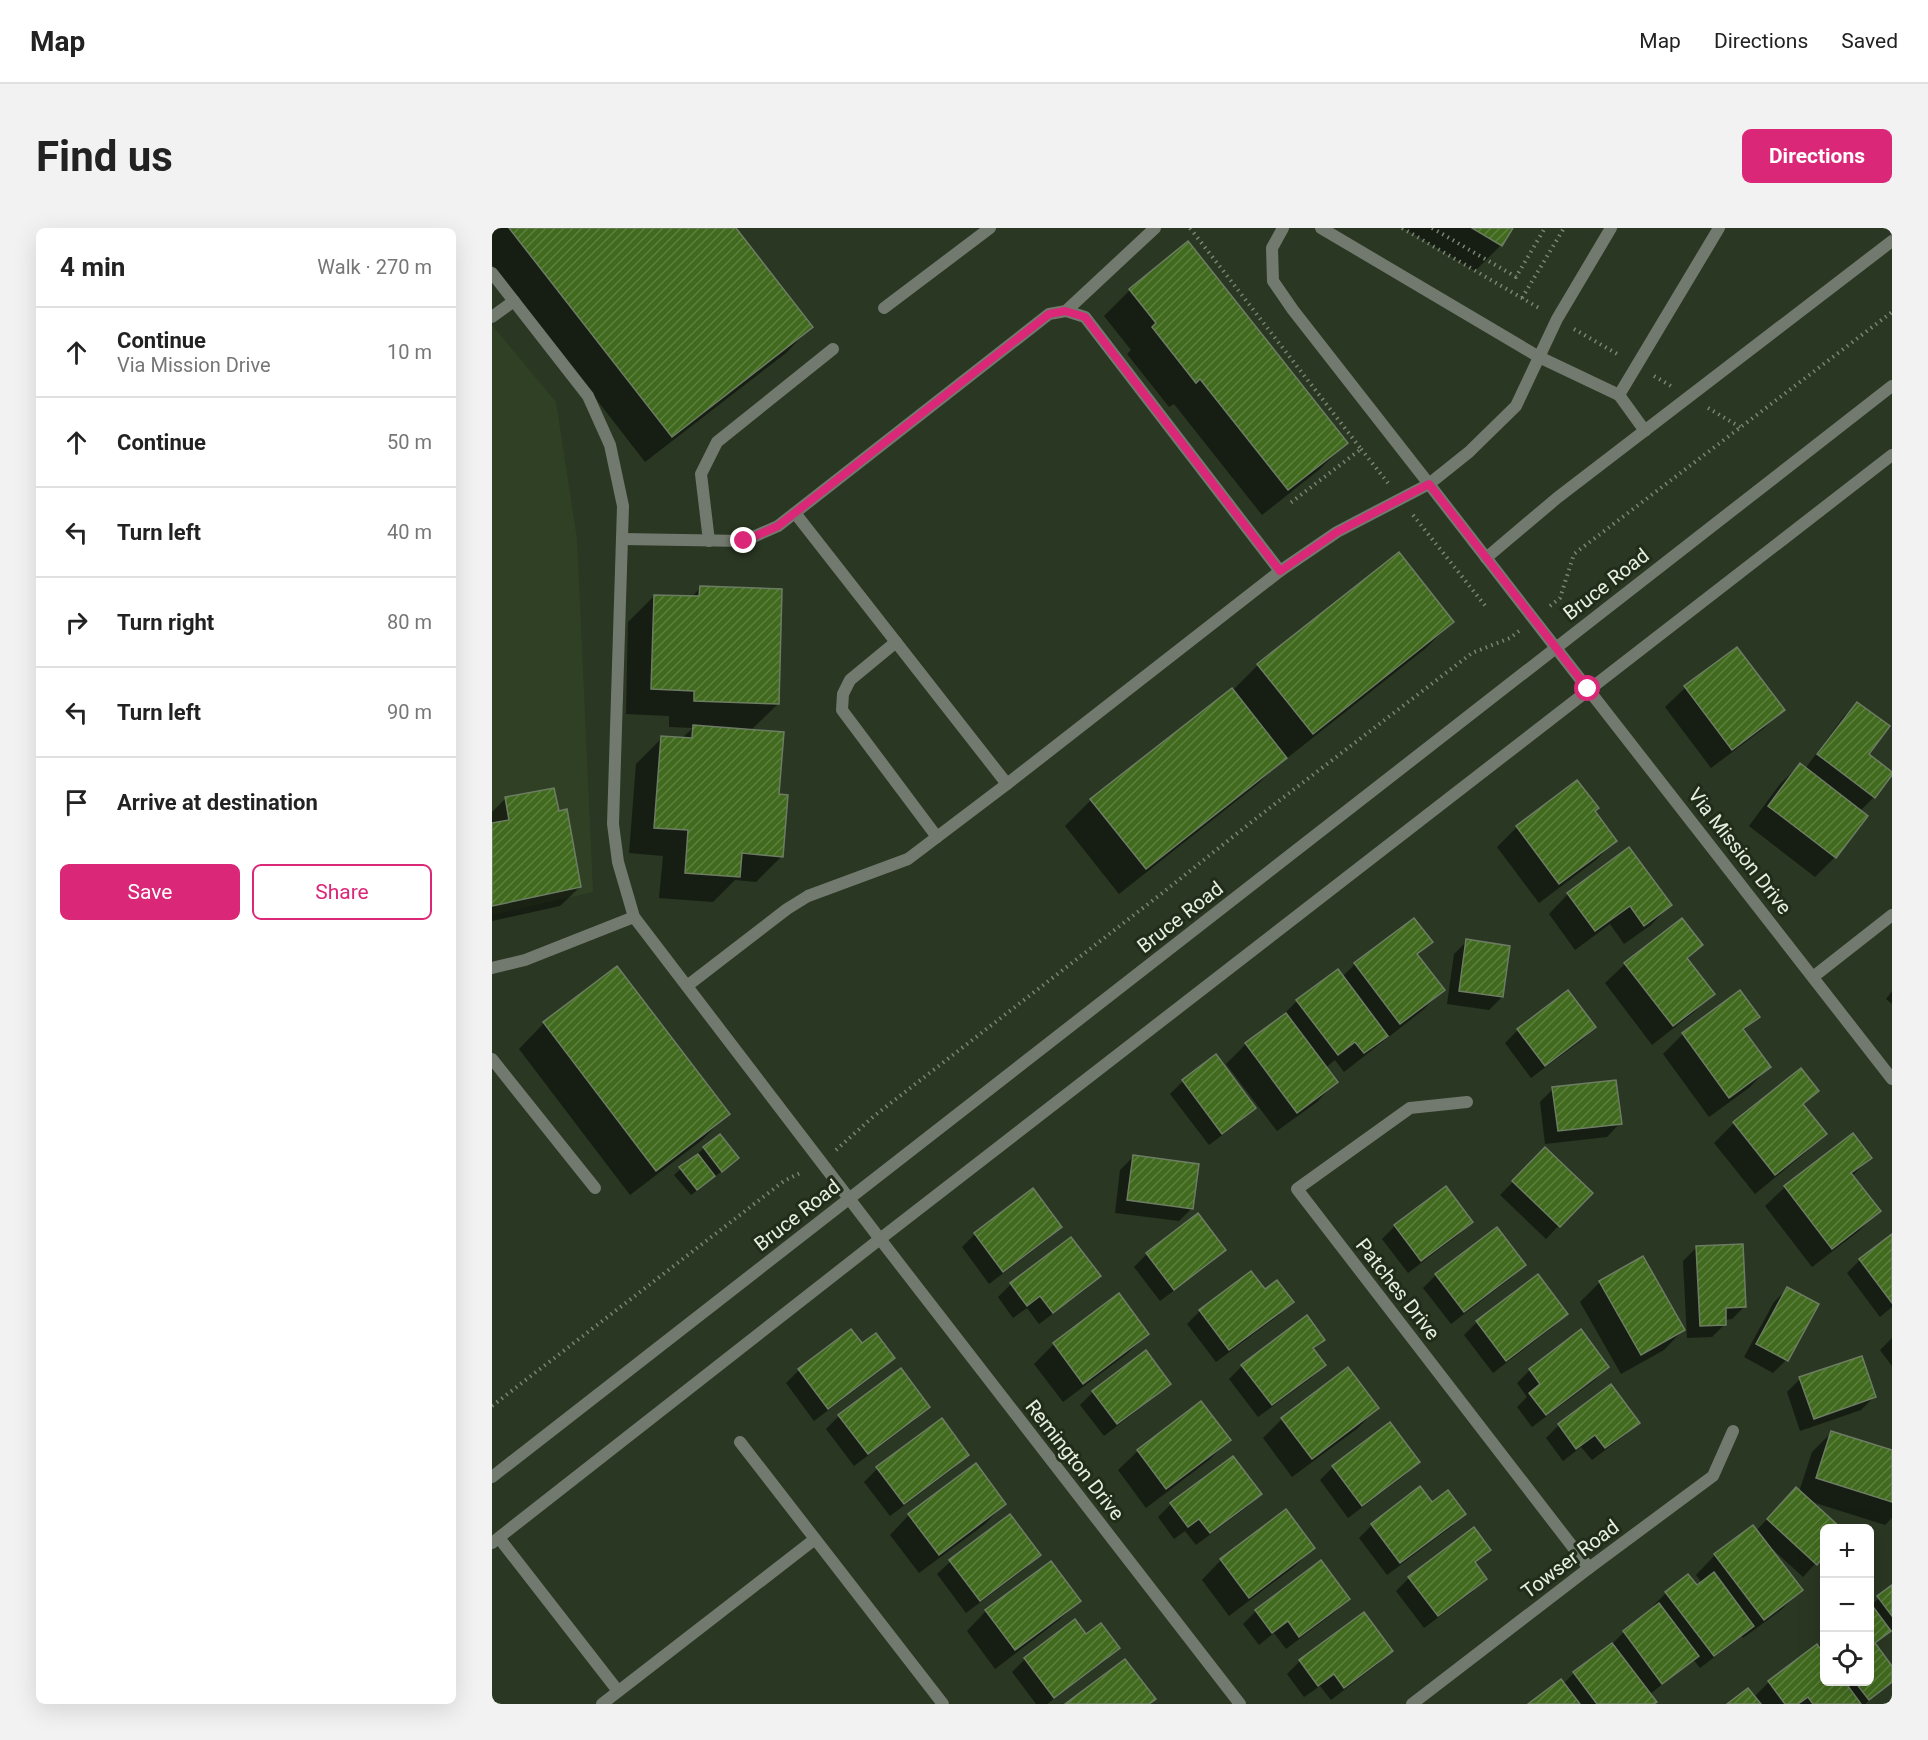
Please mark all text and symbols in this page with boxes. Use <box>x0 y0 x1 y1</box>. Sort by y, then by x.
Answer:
text: Map <box>30 25 85 58</box>
text: Map <box>1639 29 1681 53</box>
text: Directions <box>1714 29 1808 53</box>
text: Saved <box>1841 29 1898 53</box>
button: Directions <box>1742 129 1892 183</box>
text: Find us <box>36 132 173 181</box>
text: 4 min <box>60 252 125 282</box>
text: Walk · 270 m <box>317 255 432 279</box>
text: Continue <box>117 328 206 353</box>
icon: ahead <box>60 336 93 369</box>
text: 10 m <box>387 340 432 364</box>
text: Via Mission Drive <box>117 353 271 377</box>
icon: ahead <box>60 426 93 459</box>
text: Continue <box>117 430 206 455</box>
text: 50 m <box>387 430 432 454</box>
icon: left <box>60 516 93 549</box>
text: Turn left <box>117 520 201 545</box>
text: 40 m <box>387 520 432 544</box>
route end <box>730 527 756 553</box>
street label: Bruce Road <box>1558 543 1654 625</box>
icon: right <box>60 606 93 639</box>
text: Turn right <box>117 610 214 635</box>
text: 80 m <box>387 610 432 634</box>
route start <box>1574 675 1600 701</box>
icon: left <box>60 696 93 729</box>
text: Turn left <box>117 700 201 725</box>
text: 90 m <box>387 700 432 724</box>
street label: Via Mission Drive <box>1683 783 1797 919</box>
icon: arrive <box>60 786 93 819</box>
text: Arrive at destination <box>117 790 318 815</box>
button: Save <box>60 864 240 920</box>
button: Share <box>252 864 432 920</box>
street label: Bruce Road <box>1132 876 1228 958</box>
street label: Bruce Road <box>749 1174 845 1256</box>
street label: Patches Drive <box>1351 1233 1445 1345</box>
street label: Remington Drive <box>1021 1395 1129 1525</box>
street label: Towser Road <box>1516 1515 1624 1603</box>
map controls <box>1820 1524 1874 1686</box>
button: + <box>1820 1524 1874 1578</box>
button: − <box>1820 1578 1874 1632</box>
button: locate <box>1820 1632 1874 1686</box>

